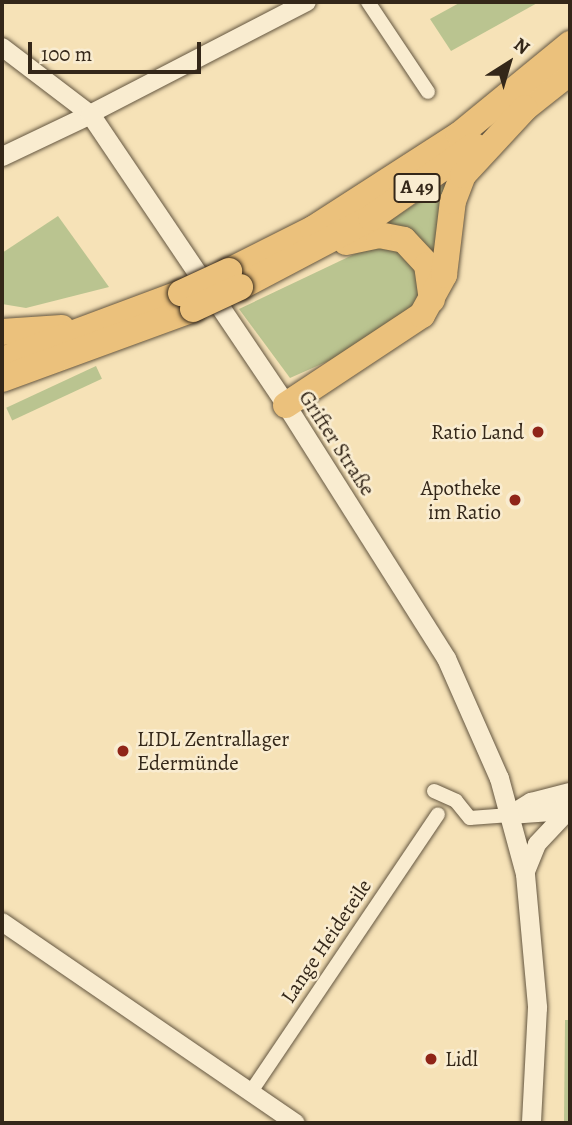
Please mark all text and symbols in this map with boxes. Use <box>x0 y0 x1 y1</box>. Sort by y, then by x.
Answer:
scale bar <box>32 28 205 72</box>
north arrow <box>474 28 544 98</box>
text: N <box>508 32 535 61</box>
text: 100 m <box>41 40 92 68</box>
road number: A 49 <box>392 172 442 204</box>
street label: Grifter Straße <box>294 386 380 500</box>
place label: Ratio Land <box>431 419 524 445</box>
marker: Ratio Land <box>530 424 546 440</box>
place label: Apotheke im Ratio <box>421 475 501 525</box>
marker: Apotheke im Ratio <box>507 492 523 508</box>
place label: LIDL Zentrallager Edermünde <box>137 726 289 776</box>
marker: LIDL Zentrallager Edermünde <box>115 743 131 759</box>
street label: Lange Heideteile <box>275 874 377 1008</box>
place label: Lidl <box>445 1046 478 1072</box>
marker: Lidl <box>423 1051 439 1067</box>

